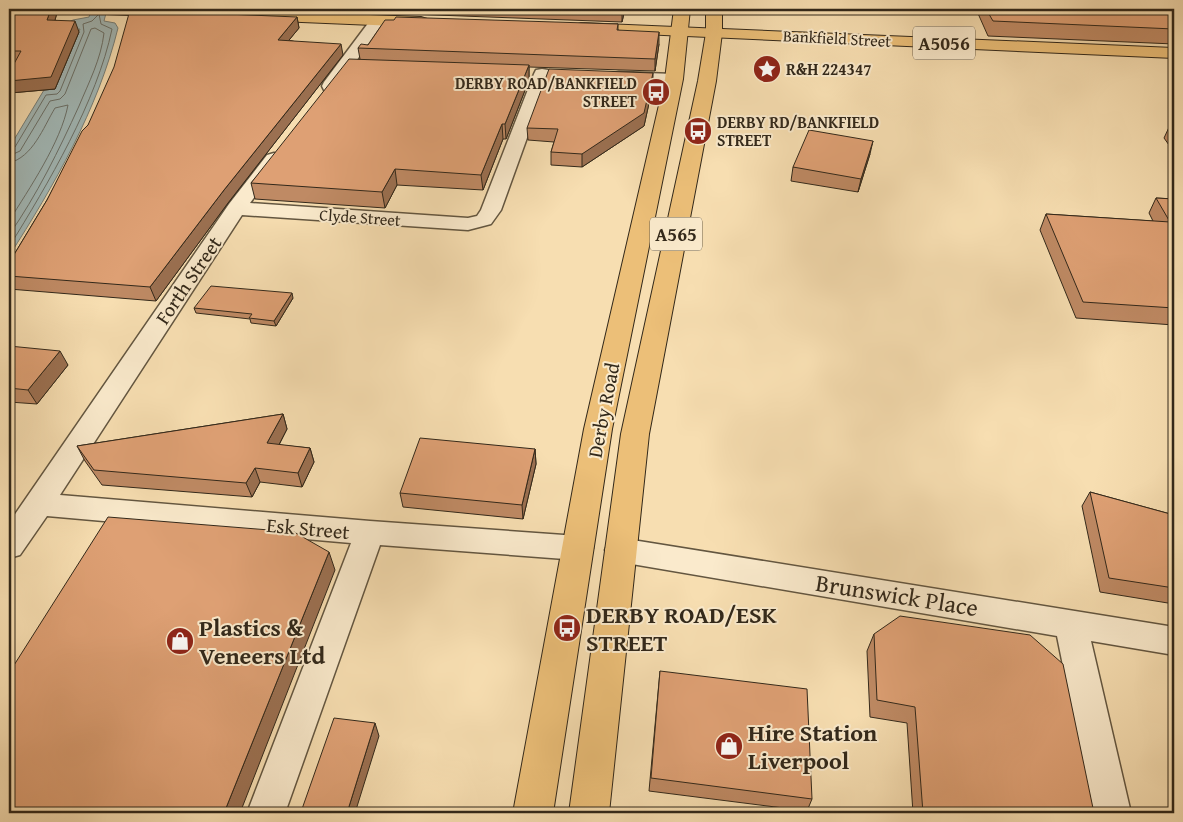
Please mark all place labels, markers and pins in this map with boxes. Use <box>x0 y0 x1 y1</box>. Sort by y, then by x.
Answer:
place icon: R&H 224347 <box>752 54 782 84</box>
place label: R&H 224347 <box>786 57 871 81</box>
place label: DERBY ROAD/BANKFIELD STREET <box>455 71 638 113</box>
bus stop icon: DERBY ROAD/BANKFIELD STREET <box>641 77 671 107</box>
place label: DERBY RD/BANKFIELD STREET <box>717 110 879 152</box>
bus stop icon: DERBY RD/BANKFIELD STREET <box>683 116 713 146</box>
place label: DERBY ROAD/ESK STREET <box>586 597 778 660</box>
place label: Plastics & Veneers Ltd <box>199 610 325 673</box>
bus stop icon: DERBY ROAD/ESK STREET <box>552 613 582 643</box>
shop icon: Plastics & Veneers Ltd <box>165 626 195 656</box>
place label: Hire Station Liverpool <box>748 715 877 778</box>
shop icon: Hire Station Liverpool <box>714 731 744 761</box>

